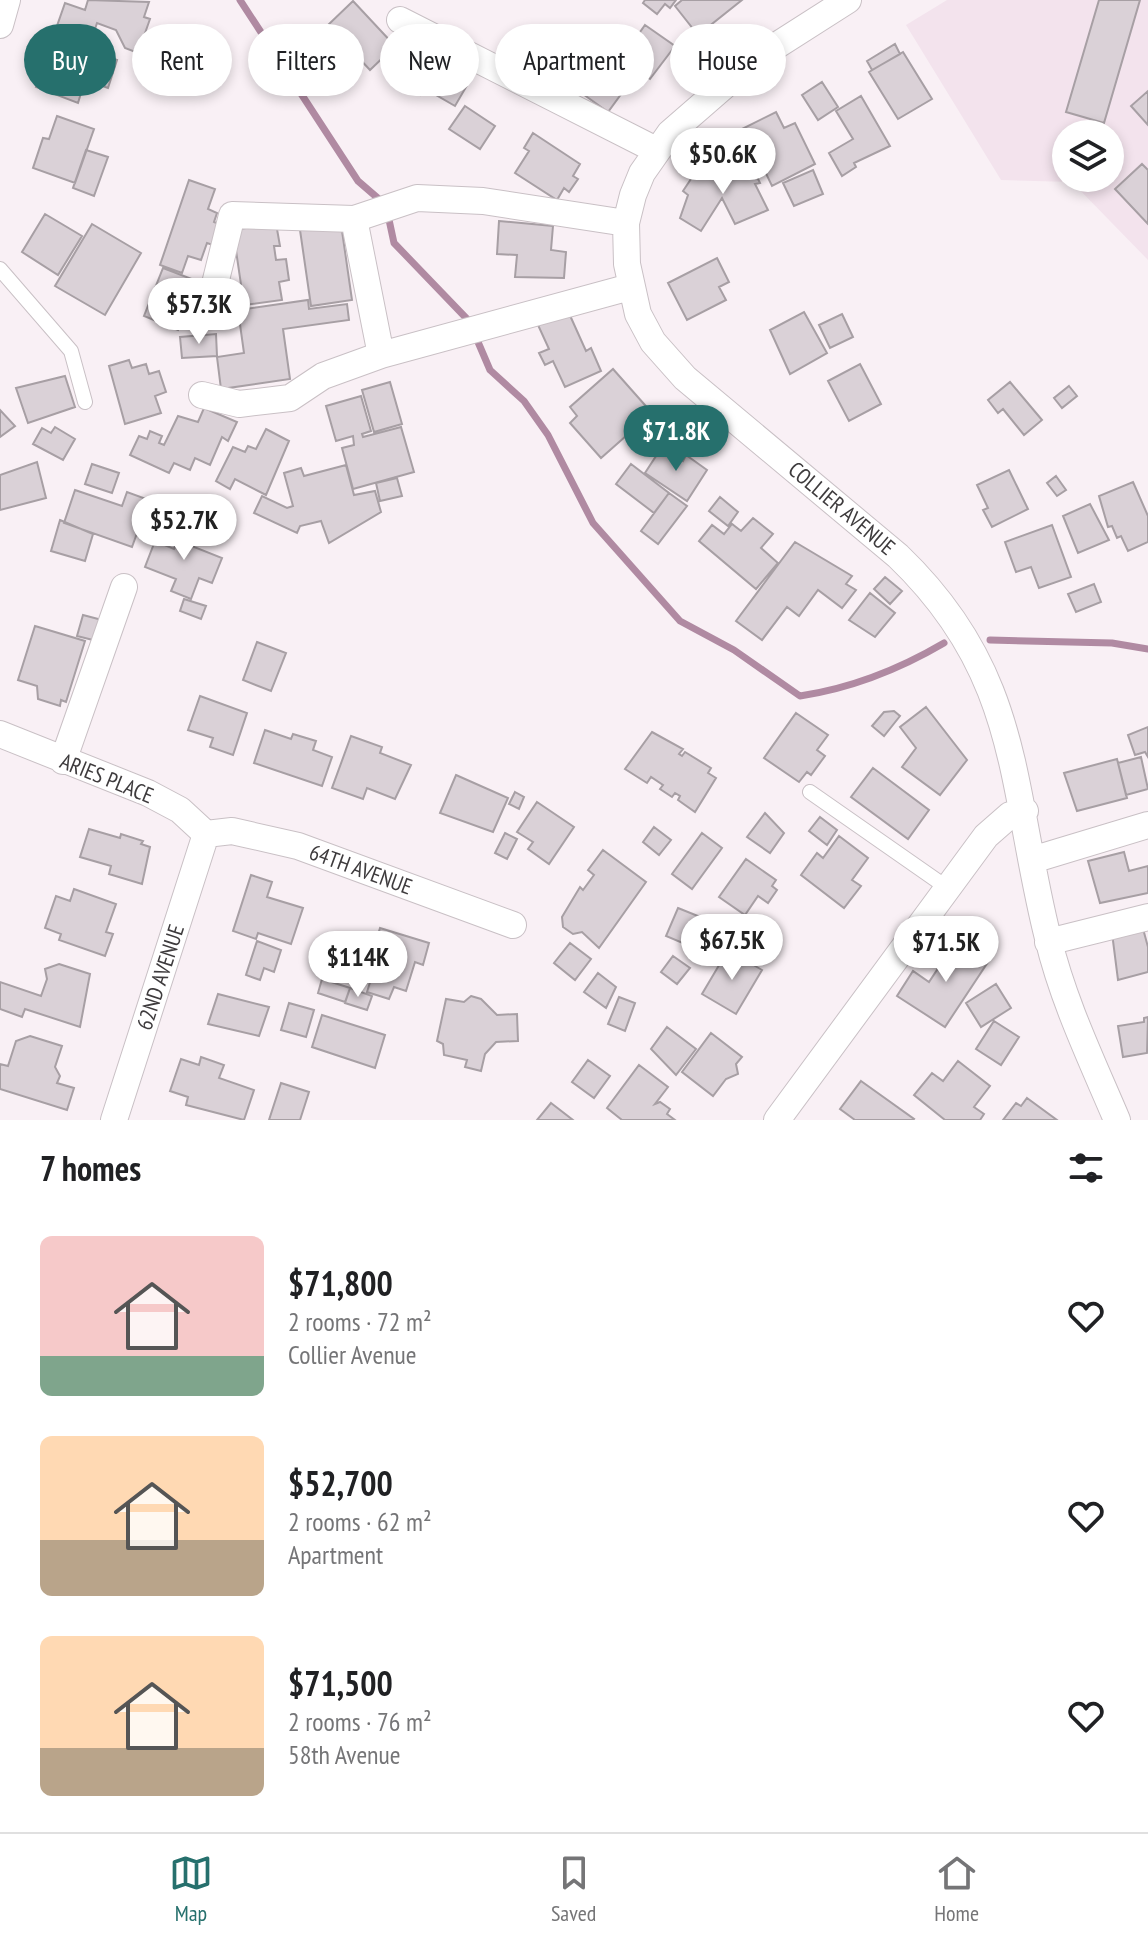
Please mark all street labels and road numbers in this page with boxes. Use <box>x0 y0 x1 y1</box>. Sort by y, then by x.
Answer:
street label: COLLIER AVENUE <box>783 455 901 561</box>
street label: ARIES PLACE <box>56 747 158 809</box>
street label: 64TH AVENUE <box>306 837 416 901</box>
street label: 62ND AVENUE <box>130 921 190 1033</box>

